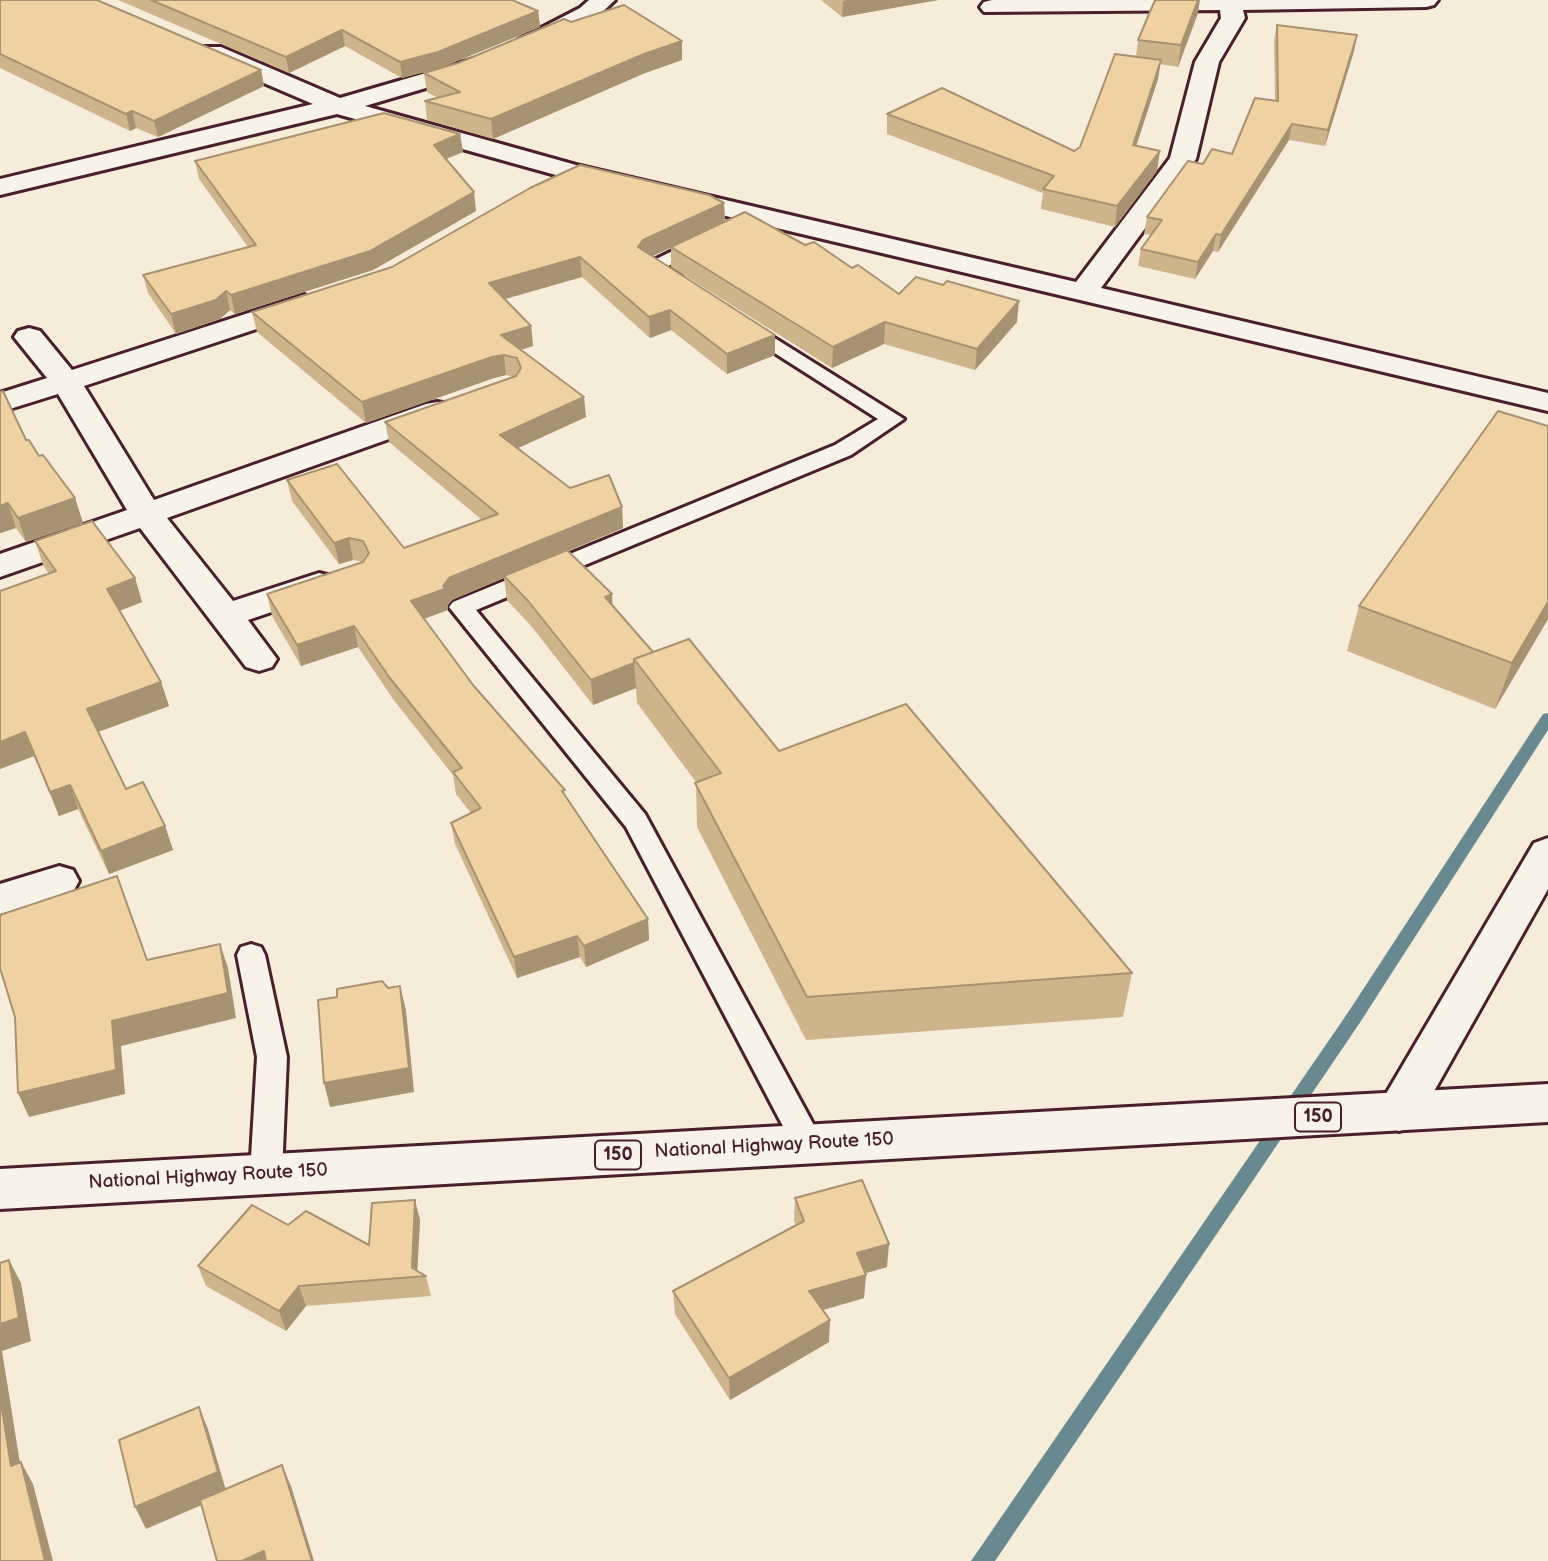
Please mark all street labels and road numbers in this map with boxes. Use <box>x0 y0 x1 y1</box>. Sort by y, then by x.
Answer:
road number: 150 <box>1295 1102 1341 1132</box>
street label: National Highway Route 150 <box>654 1128 894 1164</box>
road number: 150 <box>595 1140 641 1170</box>
street label: National Highway Route 150 <box>88 1159 328 1195</box>

